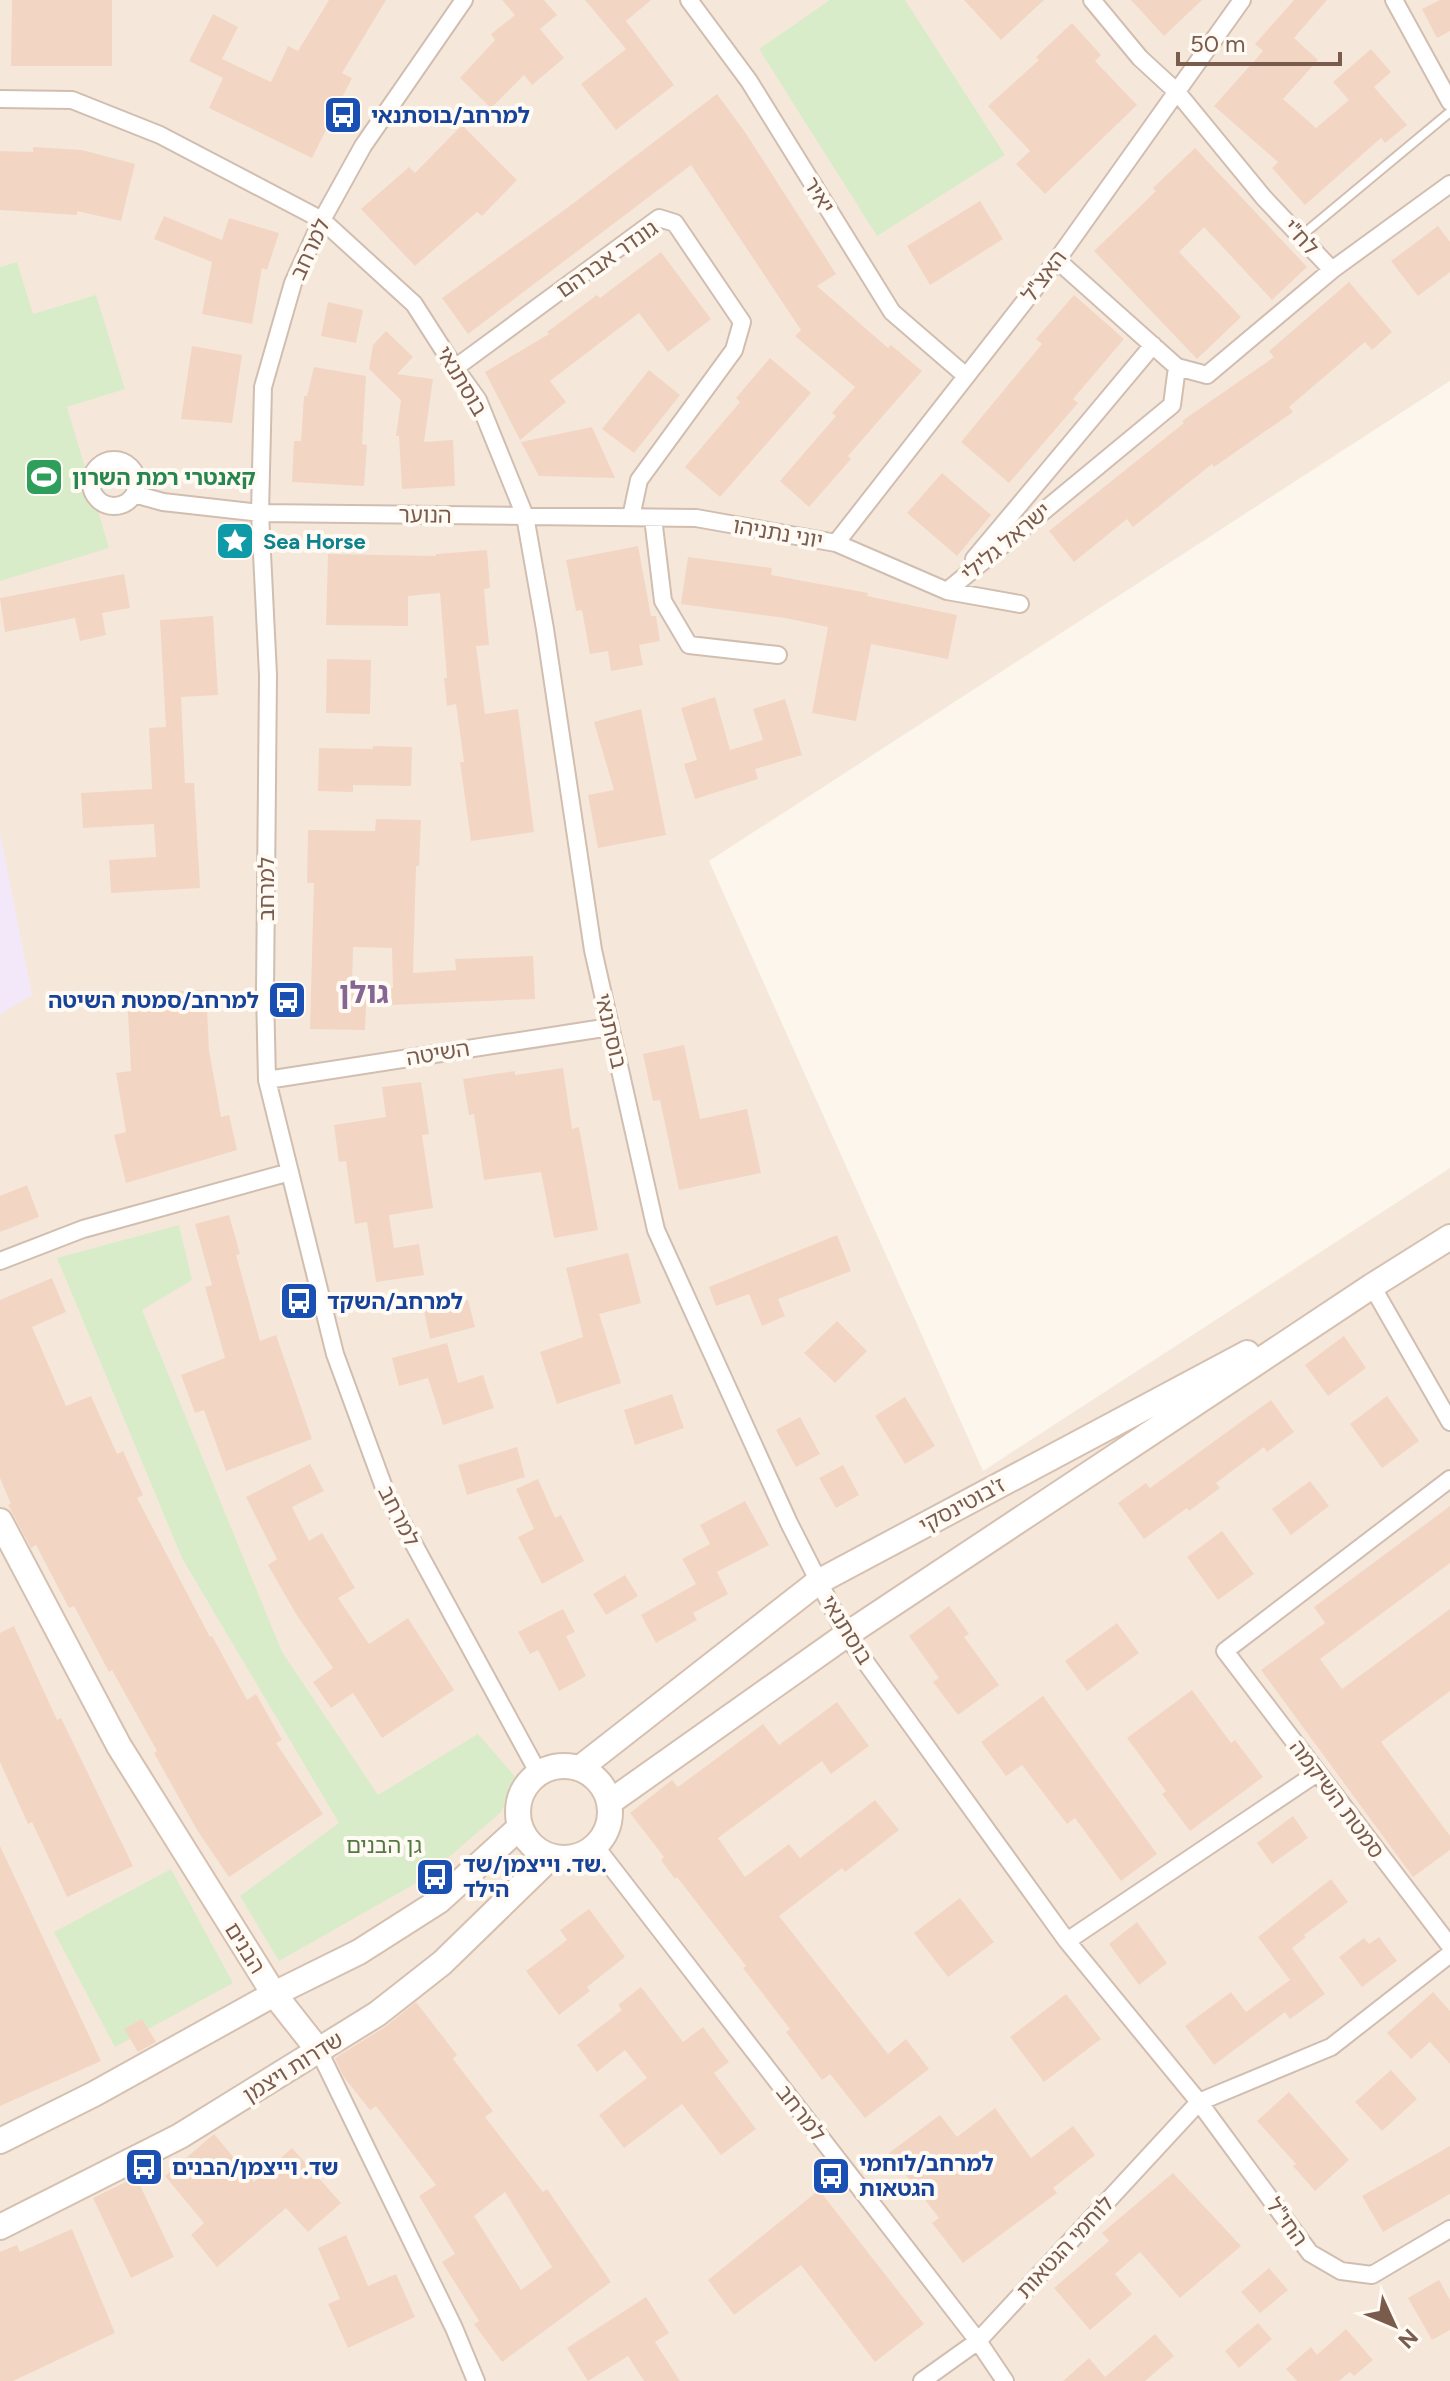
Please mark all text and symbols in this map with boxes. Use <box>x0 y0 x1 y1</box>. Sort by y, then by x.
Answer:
scale bar <box>1178 16 1340 66</box>
text: 50 m <box>1190 29 1246 58</box>
bus stop icon: למרחב/בוסתנאי <box>322 94 364 136</box>
place label: למרחב/בוסתנאי <box>371 102 530 129</box>
street label: יאיר <box>798 172 840 218</box>
street label: לח"י <box>1278 213 1324 261</box>
street label: למרחב <box>284 214 336 284</box>
street label: גונדר אברהם <box>551 214 663 304</box>
street label: האצ"ל <box>1016 245 1072 307</box>
street label: בוסתנאי <box>431 341 493 421</box>
sports icon: קאנטרי רמת השרון <box>23 456 65 498</box>
place label: קאנטרי רמת השרון <box>72 464 256 491</box>
street label: ישראל גלילי <box>956 497 1056 587</box>
street label: הנוער <box>398 501 452 529</box>
street label: יוני נתניהו <box>731 512 825 554</box>
place icon: Sea Horse <box>214 520 256 562</box>
place label: Sea Horse <box>263 528 366 555</box>
street label: למרחב <box>253 857 280 921</box>
district label: גולן <box>339 974 389 1011</box>
bus stop icon: למרחב/סמטת השיטה <box>266 979 308 1021</box>
place label: למרחב/סמטת השיטה <box>48 987 259 1014</box>
street label: בוסתנאי <box>589 991 633 1071</box>
street label: השיטה <box>404 1035 472 1071</box>
bus stop icon: למרחב/השקד <box>278 1280 320 1322</box>
place label: למרחב/השקד <box>327 1288 463 1315</box>
street label: ז'בוטינסקי <box>914 1471 1010 1539</box>
street label: למרחב <box>372 1481 426 1551</box>
street label: בוסתנאי <box>815 1590 879 1670</box>
street label: סמטת השיקמה <box>1284 1734 1390 1864</box>
park label: גן הבנים <box>346 1832 422 1859</box>
place label: שד. וייצמן/שד. הילד <box>463 1851 607 1903</box>
bus stop icon: שד. וייצמן/שד. הילד <box>414 1856 456 1898</box>
street label: הבנים <box>219 1917 271 1979</box>
street label: שדרות ויצמן <box>238 2026 348 2108</box>
street label: למרחב <box>770 2079 832 2147</box>
bus stop icon: שד. וייצמן/הבנים <box>123 2146 165 2188</box>
place label: למרחב/לוחמי הגטאות <box>859 2150 994 2202</box>
place label: שד. וייצמן/הבנים <box>172 2154 339 2181</box>
bus stop icon: למרחב/לוחמי הגטאות <box>810 2155 852 2197</box>
street label: לוחמי הגטאות <box>1011 2190 1119 2304</box>
street label: החי"ל <box>1260 2192 1314 2252</box>
north arrow <box>1354 2285 1434 2365</box>
text: N <box>1392 2323 1424 2354</box>

